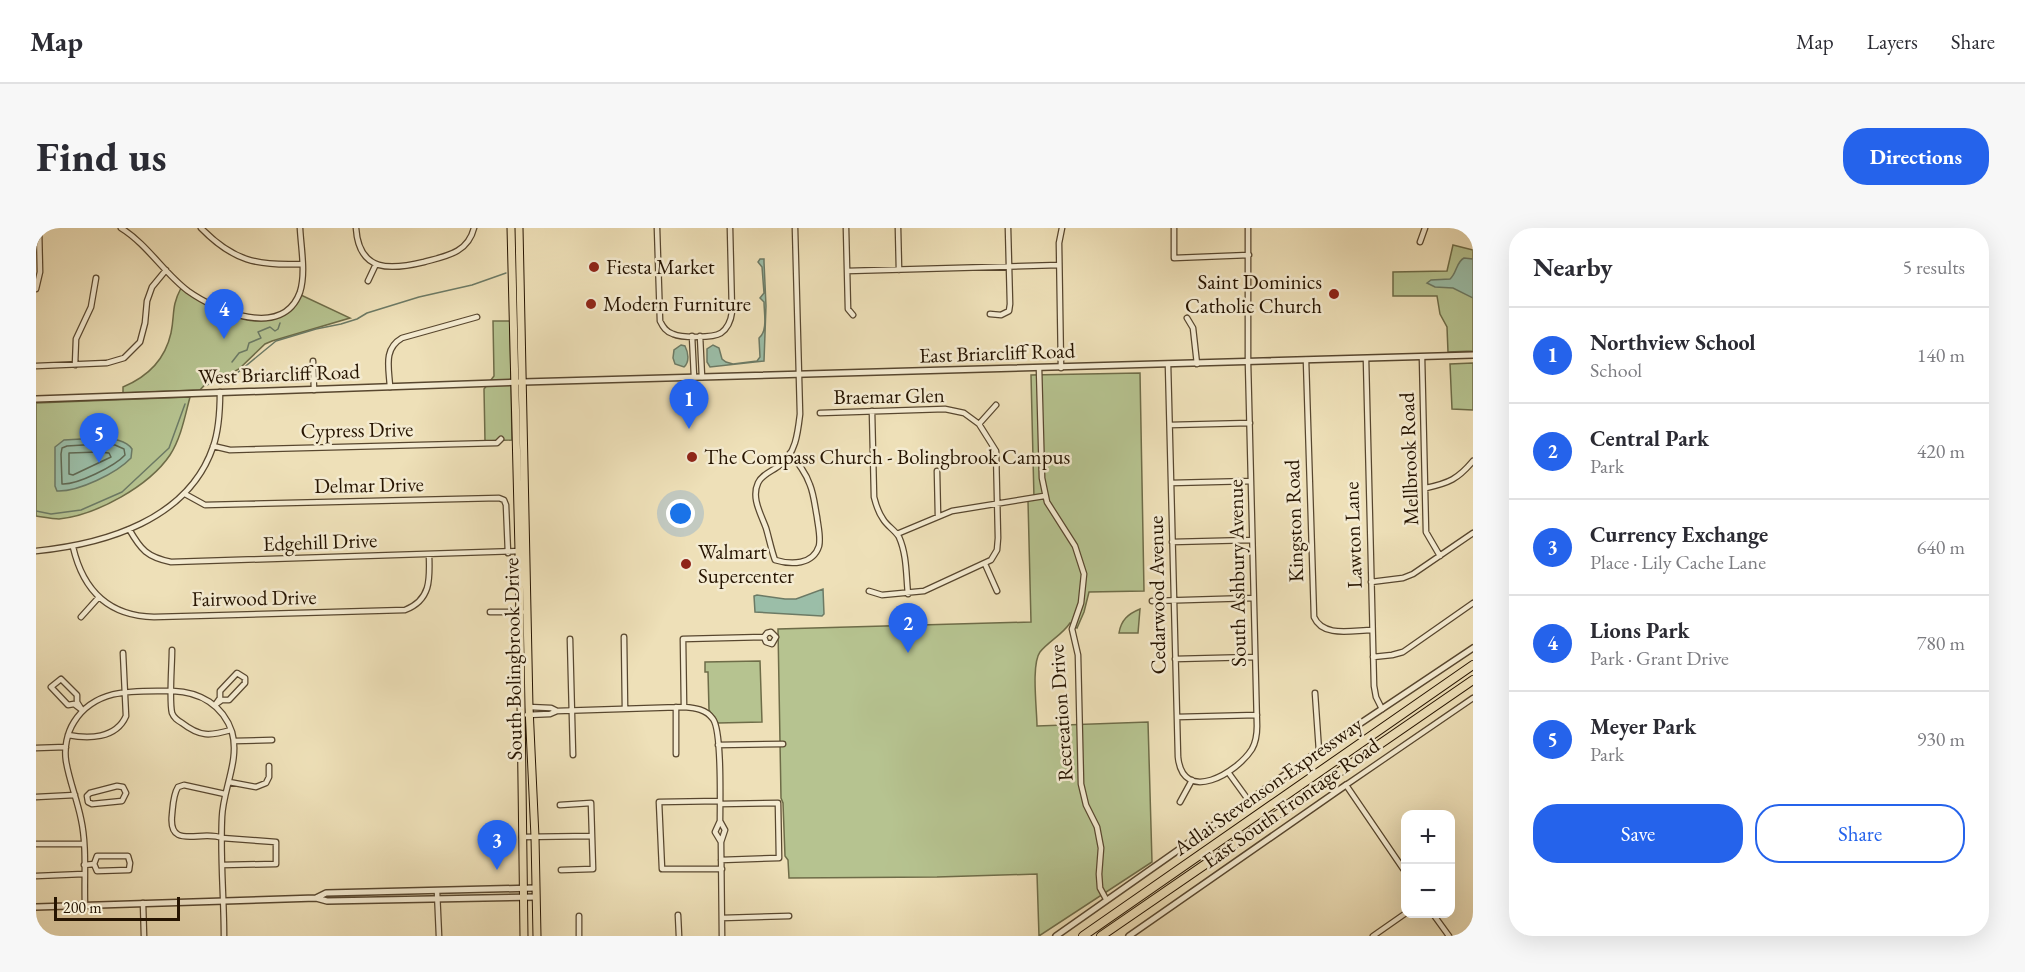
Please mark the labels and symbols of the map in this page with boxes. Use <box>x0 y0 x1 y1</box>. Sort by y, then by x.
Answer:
place label: Fiesta Market <box>606 253 715 280</box>
marker: Fiesta Market <box>587 260 601 274</box>
place label: Saint Dominics Catholic Church <box>1185 268 1322 319</box>
marker: Saint Dominics Catholic Church <box>1327 287 1341 301</box>
pin: 4 <box>204 290 243 339</box>
place label: Modern Furniture <box>603 290 751 317</box>
marker: Modern Furniture <box>584 297 598 311</box>
street label: East Briarcliff Road <box>918 336 1076 369</box>
street label: West Briarcliff Road <box>198 357 361 390</box>
pin: 1 <box>670 380 708 429</box>
street label: Braemar Glen <box>833 381 945 410</box>
street label: Mellbrook Road <box>1393 392 1424 526</box>
pin: 5 <box>80 414 118 463</box>
street label: Cypress Drive <box>300 415 414 444</box>
place label: The Compass Church - Bolingbrook Campus <box>704 443 1071 470</box>
marker: The Compass Church - Bolingbrook Campus <box>685 450 699 464</box>
street label: Kingston Road <box>1278 459 1309 583</box>
street label: Delmar Drive <box>314 470 424 499</box>
street label: South Ashbury Avenue <box>1221 479 1252 667</box>
street label: Lawton Lane <box>1337 481 1368 589</box>
your location <box>666 499 695 528</box>
street label: Cedarwood Avenue <box>1142 515 1171 675</box>
street label: Edgehill Drive <box>262 526 378 557</box>
place label: Walmart Supercenter <box>698 538 794 589</box>
street label: South Bolingbrook Drive <box>497 557 528 761</box>
marker: Walmart Supercenter <box>679 557 693 571</box>
street label: Fairwood Drive <box>191 583 317 612</box>
pin: 2 <box>888 604 928 653</box>
street label: Recreation Drive <box>1042 644 1079 782</box>
street label: Adlai Stevenson Expressway <box>1167 710 1368 862</box>
street label: East South Frontage Road <box>1197 731 1385 874</box>
pin: 3 <box>478 820 516 870</box>
scale bar <box>54 894 180 922</box>

